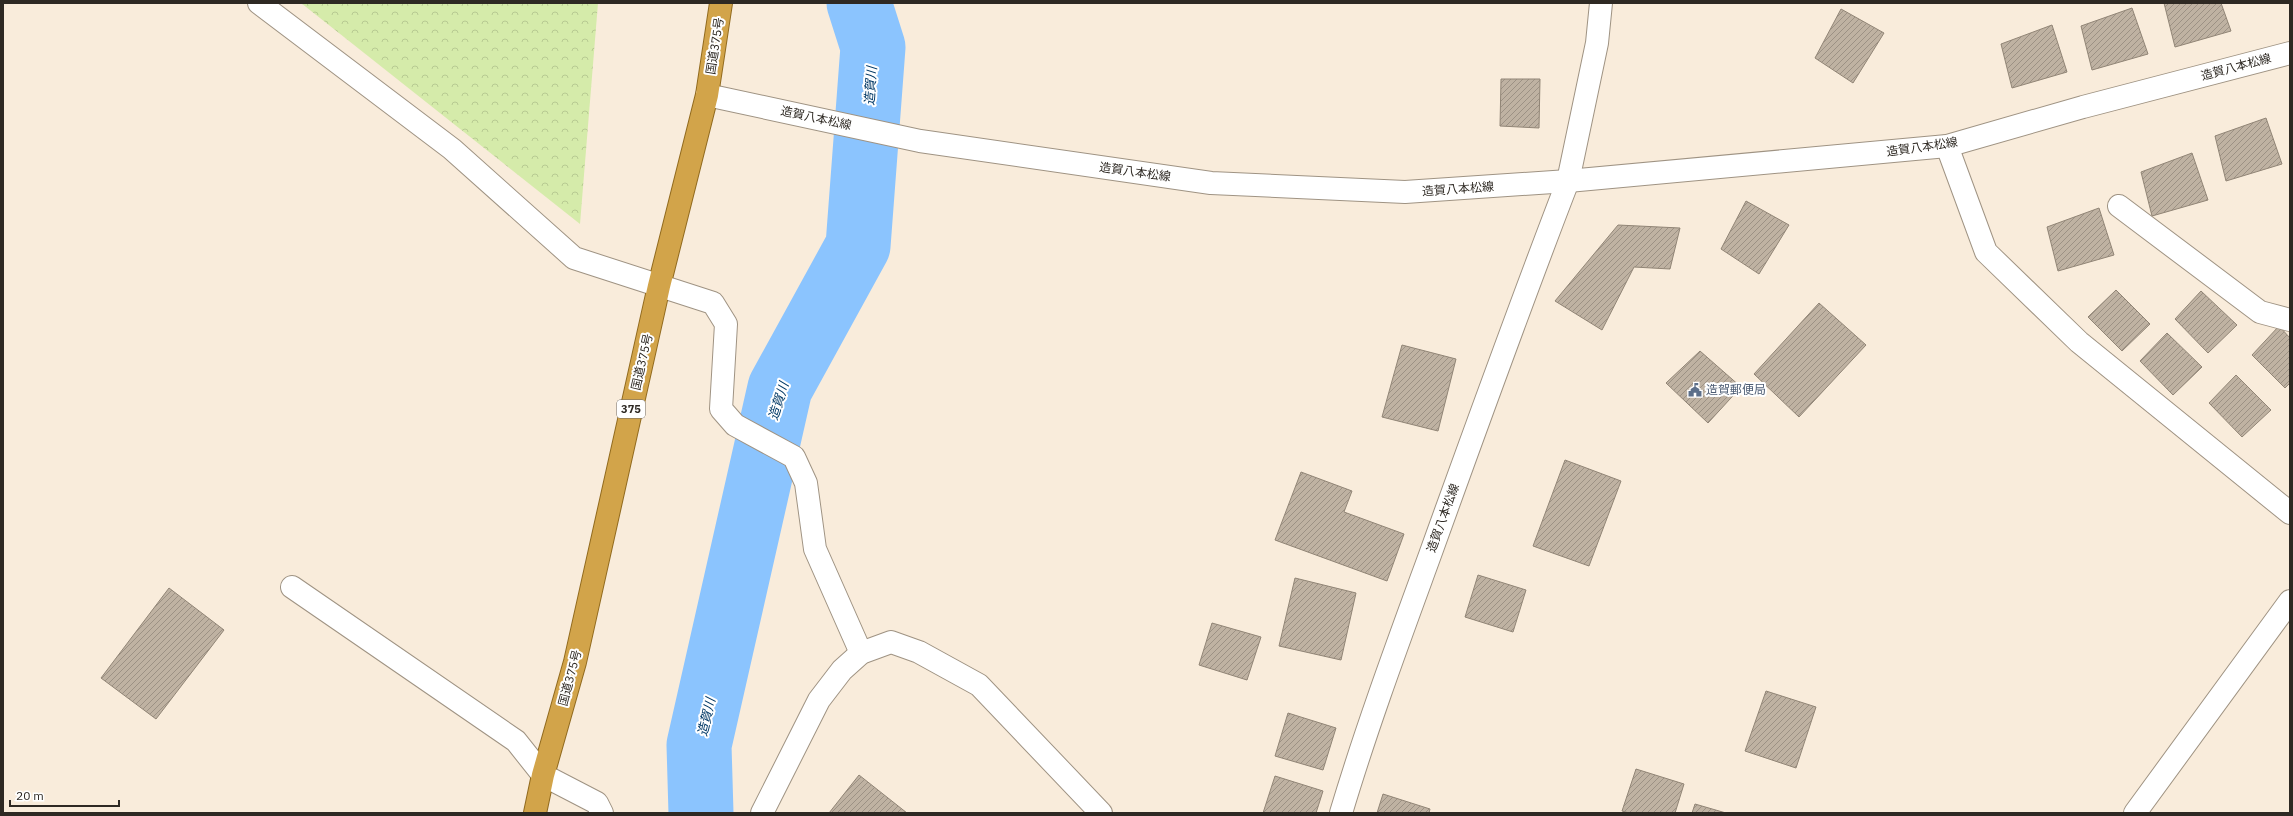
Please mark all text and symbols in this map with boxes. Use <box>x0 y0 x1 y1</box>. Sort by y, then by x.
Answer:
street label: 国道375号 <box>703 16 726 76</box>
street label: 造賀八本松線 <box>2199 50 2273 83</box>
water label: 造賀川 <box>861 64 880 106</box>
street label: 造賀八本松線 <box>779 103 853 132</box>
street label: 造賀八本松線 <box>1885 134 1959 159</box>
street label: 造賀八本松線 <box>1098 159 1172 184</box>
street label: 造賀八本松線 <box>1422 179 1494 198</box>
street label: 国道375号 <box>628 332 655 392</box>
water label: 造賀川 <box>765 378 793 422</box>
public building icon: 造賀郵便局 <box>1687 382 1703 398</box>
place label: 造賀郵便局 <box>1706 382 1766 397</box>
road number: 375 <box>617 400 645 418</box>
street label: 造賀八本松線 <box>1423 481 1462 554</box>
street label: 国道375号 <box>555 648 584 708</box>
water label: 造賀川 <box>694 694 720 738</box>
scale bar <box>10 782 119 808</box>
text: 20 m <box>16 788 44 803</box>

